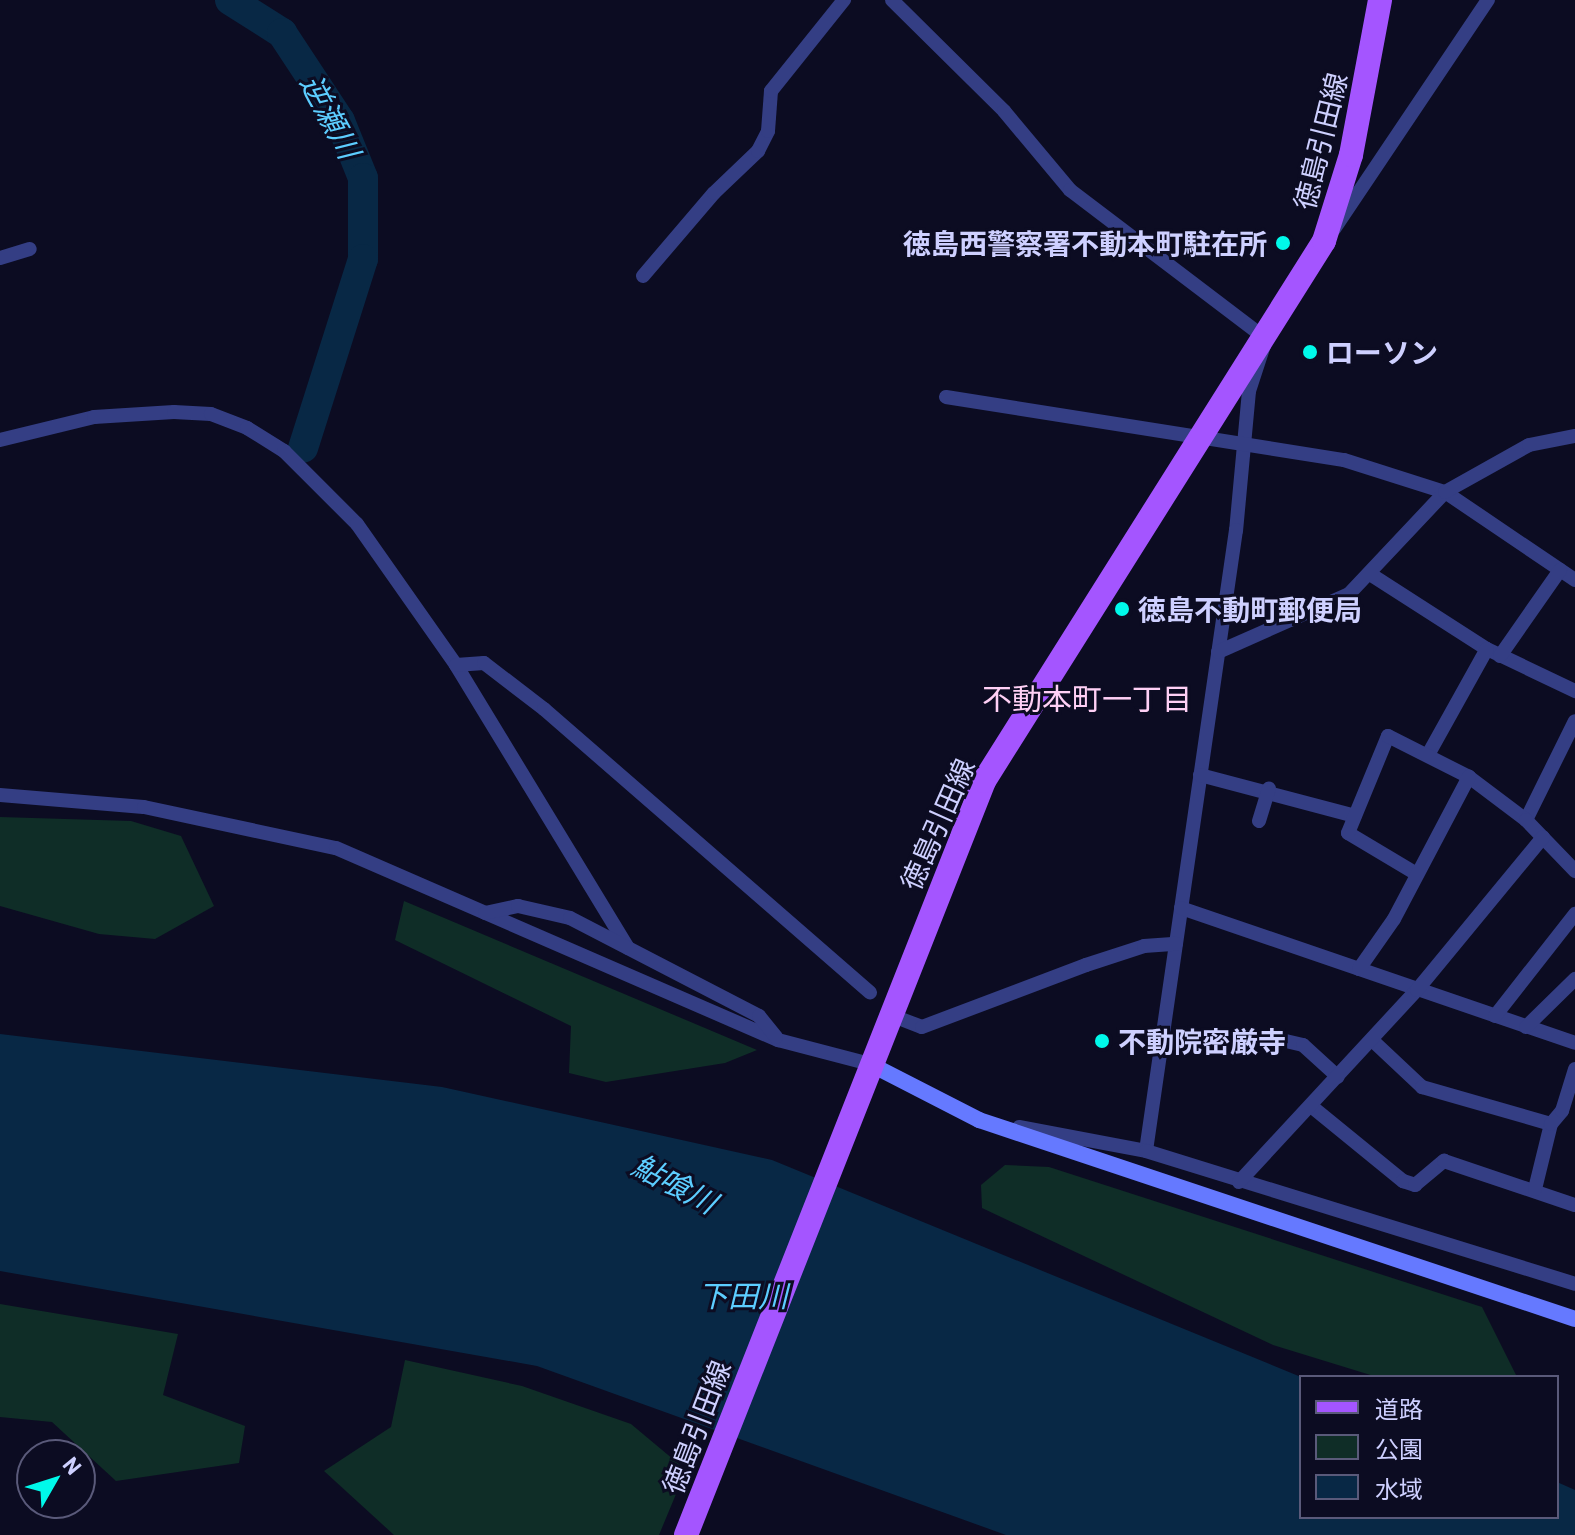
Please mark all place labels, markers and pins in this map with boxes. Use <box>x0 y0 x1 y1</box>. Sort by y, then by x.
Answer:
place label: 徳島西警察署不動本町駐在所 <box>903 226 1267 260</box>
marker: 徳島西警察署不動本町駐在所 <box>1274 234 1292 252</box>
place label: ローソン <box>1326 335 1438 369</box>
marker: ローソン <box>1301 343 1319 361</box>
place label: 徳島不動町郵便局 <box>1138 592 1362 626</box>
marker: 徳島不動町郵便局 <box>1113 600 1131 618</box>
place label: 不動院密厳寺 <box>1118 1024 1286 1058</box>
marker: 不動院密厳寺 <box>1093 1032 1111 1050</box>

